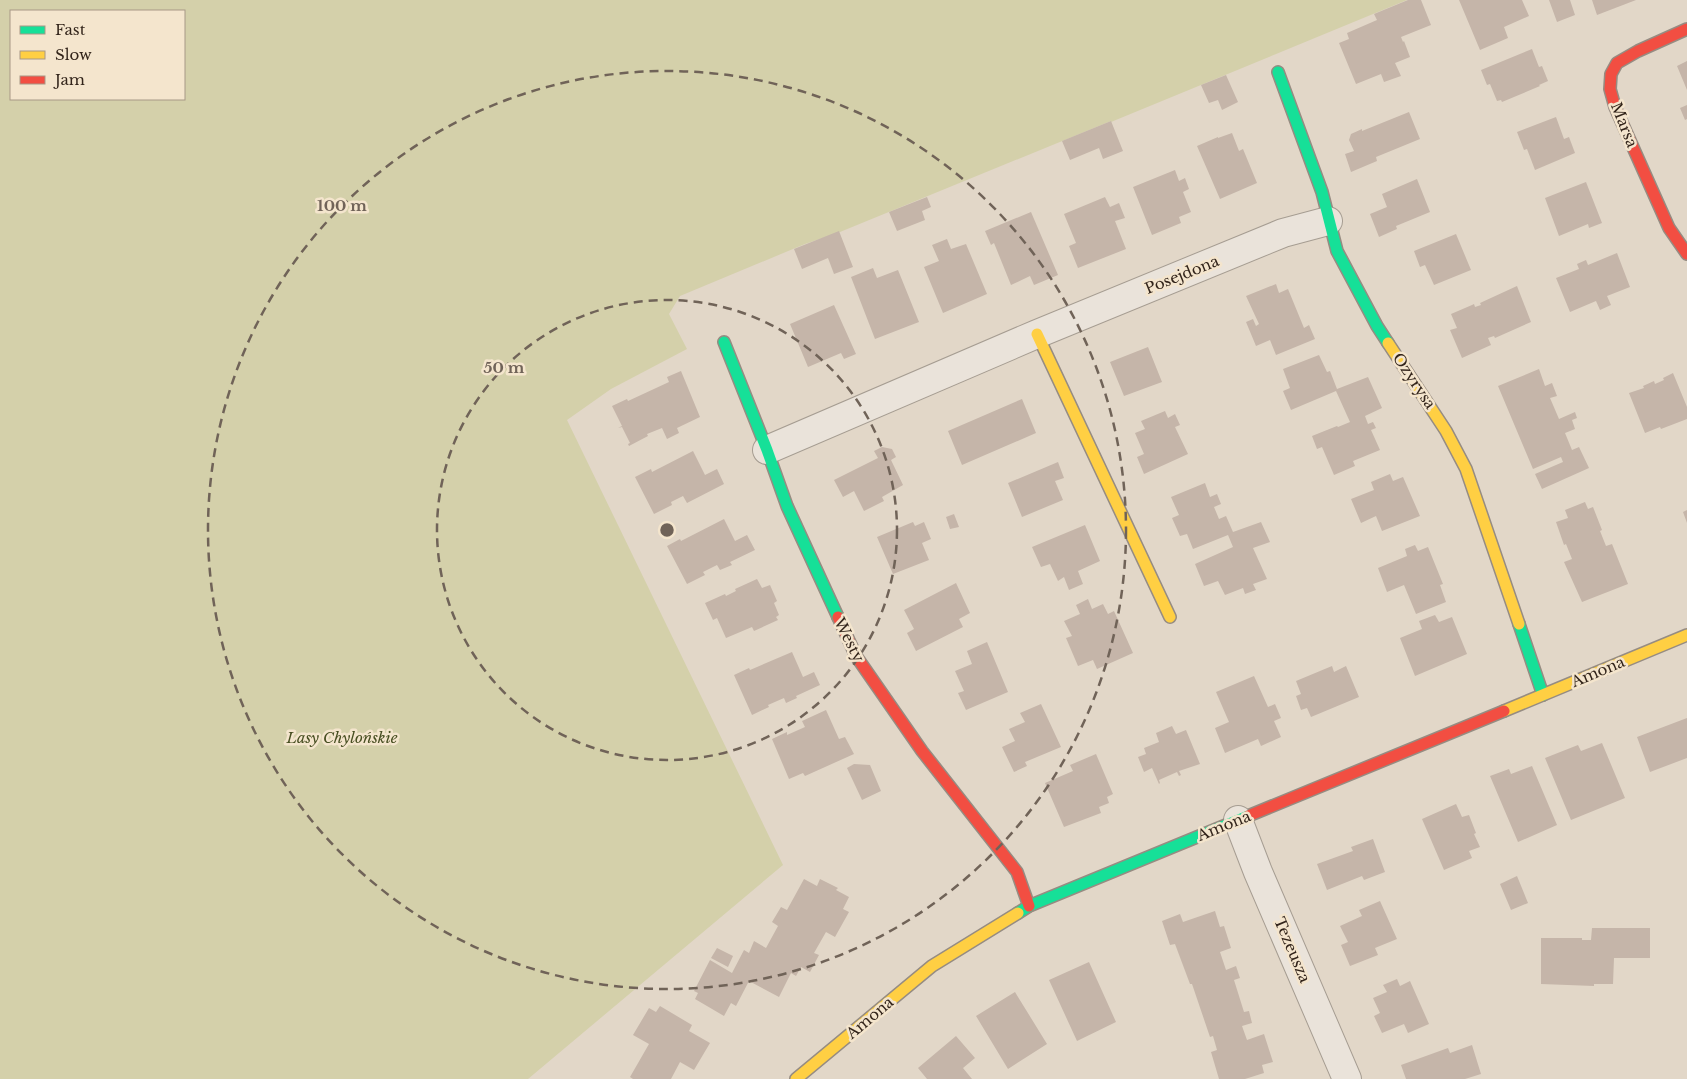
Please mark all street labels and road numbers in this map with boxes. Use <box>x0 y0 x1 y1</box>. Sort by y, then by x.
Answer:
street label: Marsa <box>1607 99 1642 151</box>
street label: Posejdona <box>1142 251 1222 298</box>
street label: Ozyrysa <box>1389 349 1440 413</box>
street label: Westy <box>830 614 869 665</box>
street label: Amona <box>1567 652 1628 692</box>
street label: Amona <box>1193 806 1254 845</box>
street label: Tezeusza <box>1270 914 1315 986</box>
street label: Amona <box>841 992 898 1044</box>

